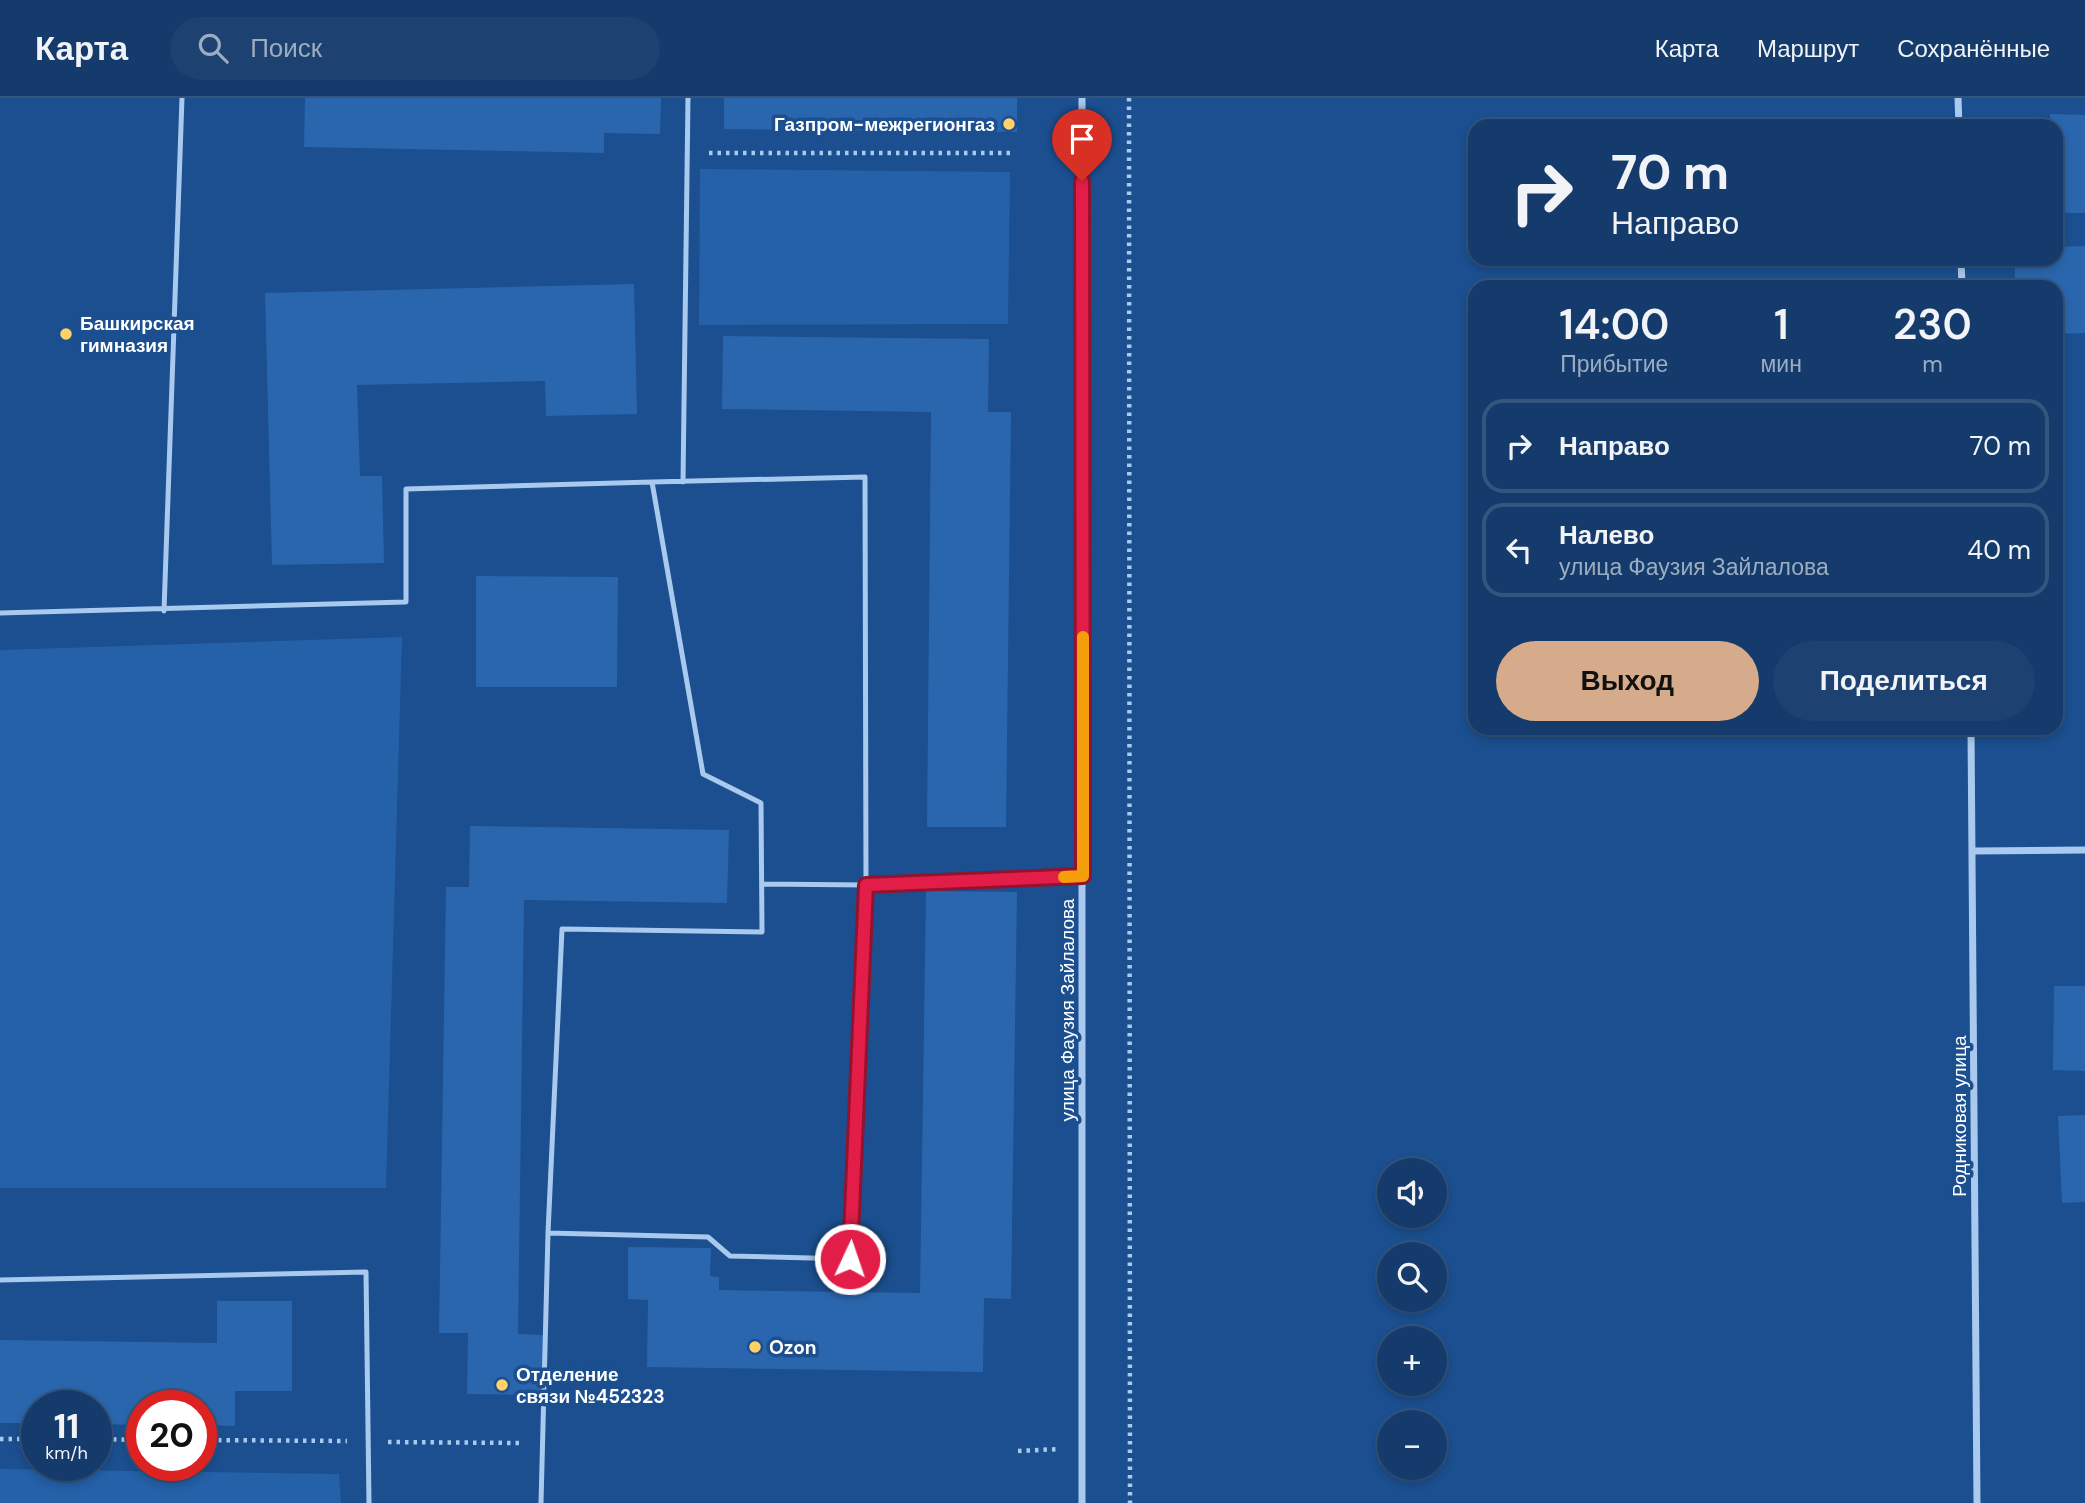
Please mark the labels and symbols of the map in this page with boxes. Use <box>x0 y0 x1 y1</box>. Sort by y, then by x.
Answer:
pin <box>1052 109 1112 181</box>
place label: Газпром-межрегионгаз <box>774 112 995 137</box>
marker: Газпром-межрегионгаз <box>1001 116 1017 132</box>
place label: Башкирская гимназия <box>80 311 195 358</box>
marker: Башкирская гимназия <box>58 326 74 342</box>
street label: улица Фаузия Зайлалова <box>1055 898 1080 1121</box>
street label: Родниковая улица <box>1947 1035 1972 1197</box>
position arrow <box>813 1222 887 1296</box>
place label: Ozon <box>769 1335 817 1360</box>
marker: Ozon <box>747 1339 763 1355</box>
place label: Отделение связи №452323 <box>516 1362 665 1409</box>
marker: Отделение связи №452323 <box>494 1377 510 1393</box>
speed limit sign: 20 <box>126 1390 217 1481</box>

